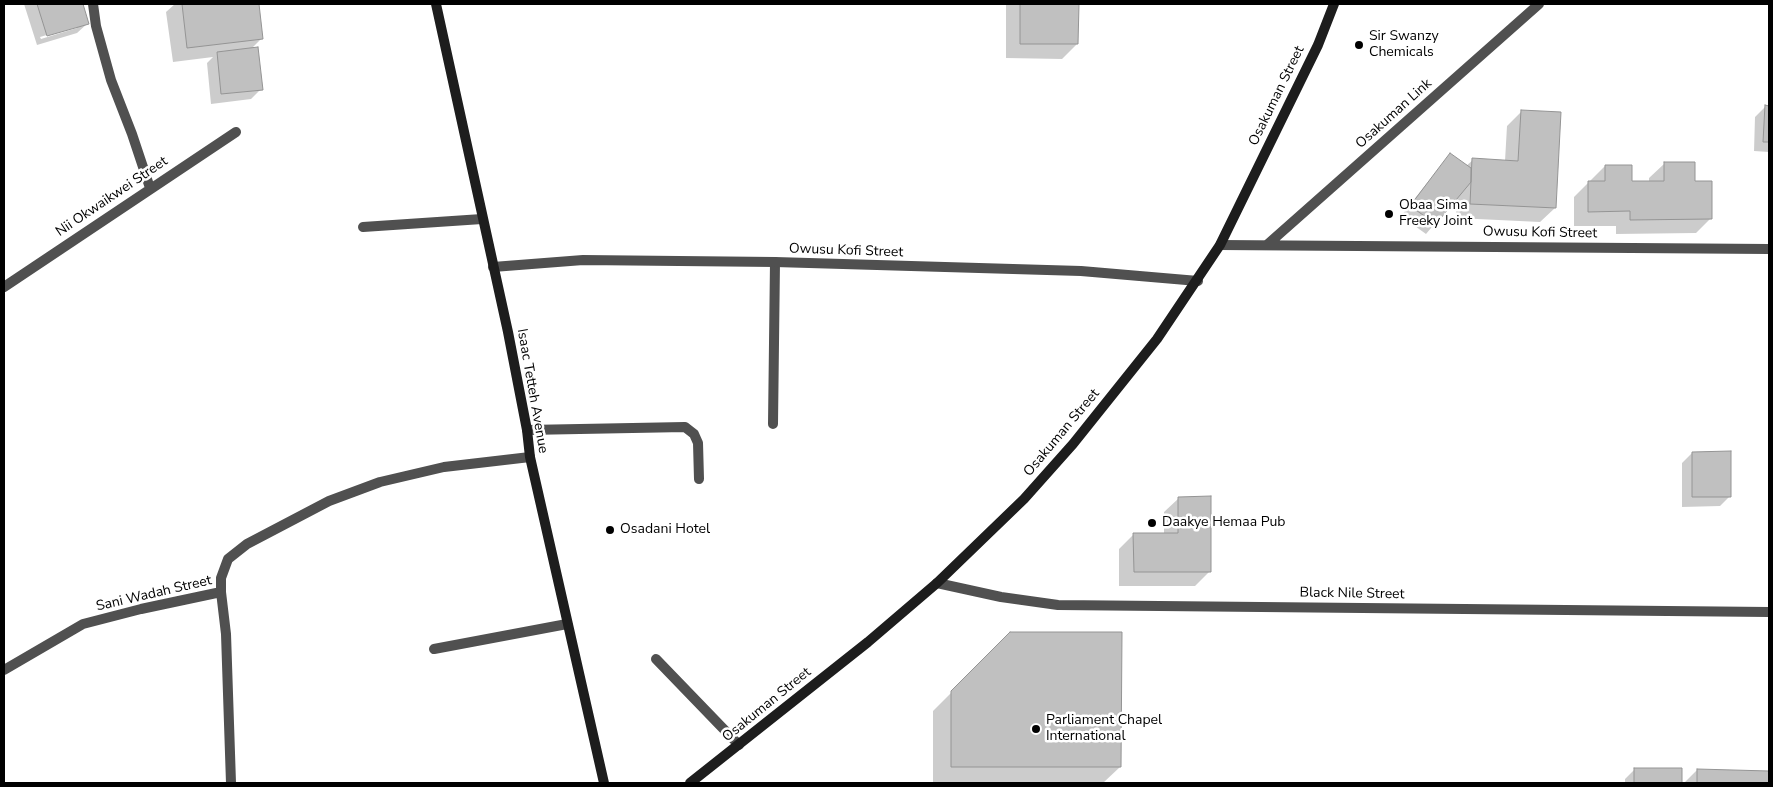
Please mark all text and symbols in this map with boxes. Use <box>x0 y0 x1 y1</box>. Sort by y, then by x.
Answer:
place label: Sir Swanzy Chemicals <box>1369 29 1439 62</box>
marker: Sir Swanzy Chemicals <box>1353 39 1365 51</box>
street label: Osakuman Street <box>1246 43 1308 149</box>
street label: Osakuman Link <box>1353 75 1435 153</box>
street label: Nii Okwaikwei Street <box>53 153 171 241</box>
place label: Obaa Sima Freeky Joint <box>1399 198 1472 230</box>
marker: Obaa Sima Freeky Joint <box>1383 208 1395 220</box>
street label: Owusu Kofi Street <box>1483 224 1597 242</box>
street label: Owusu Kofi Street <box>789 241 903 261</box>
street label: Isaac Tetteh Avenue <box>513 327 551 455</box>
street label: Osakuman Street <box>1021 386 1103 480</box>
place label: Daakye Hemaa Pub <box>1162 515 1285 531</box>
marker: Daakye Hemaa Pub <box>1146 517 1158 529</box>
place label: Osadani Hotel <box>620 522 710 538</box>
marker: Osadani Hotel <box>604 524 616 536</box>
street label: Sani Wadah Street <box>95 573 213 615</box>
street label: Black Nile Street <box>1299 585 1405 603</box>
street label: Osakuman Street <box>719 664 815 746</box>
place label: Parliament Chapel International <box>1046 713 1162 746</box>
marker: Parliament Chapel International <box>1030 723 1042 735</box>

